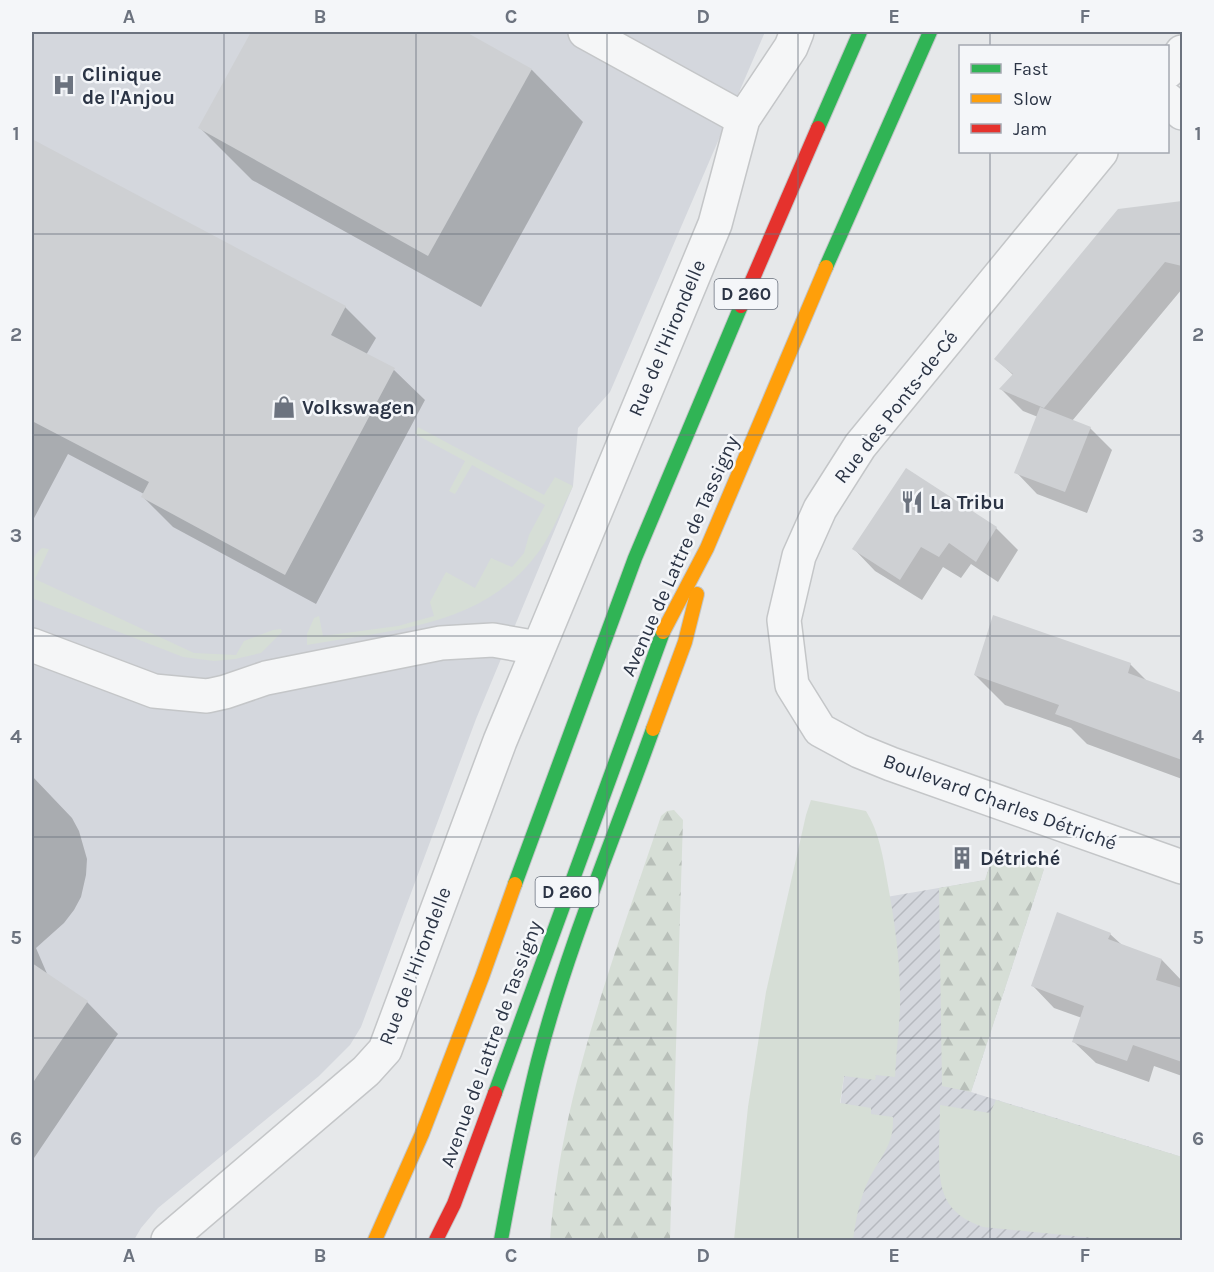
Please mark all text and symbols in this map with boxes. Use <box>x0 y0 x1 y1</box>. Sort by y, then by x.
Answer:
text: A <box>123 5 136 28</box>
text: B <box>314 5 326 28</box>
text: C <box>505 5 517 28</box>
text: D <box>696 5 710 28</box>
text: E <box>888 5 900 28</box>
text: F <box>1080 5 1091 28</box>
legend <box>959 45 1169 153</box>
text: Fast <box>1013 58 1048 80</box>
place label: Clinique de l'Anjou <box>82 63 175 109</box>
hospital icon: Clinique de l'Anjou <box>51 72 77 98</box>
text: Slow <box>1013 88 1052 110</box>
text: Jam <box>1013 118 1047 140</box>
text: 1 <box>12 122 20 145</box>
text: 1 <box>1194 122 1202 145</box>
street label: Rue de l'Hirondelle <box>624 256 710 420</box>
road number: D 260 <box>714 279 777 309</box>
text: 2 <box>10 323 22 346</box>
text: 2 <box>1192 323 1204 346</box>
street label: Rue des Ponts-de-Cé <box>829 326 963 488</box>
shop icon: Volkswagen <box>271 394 297 420</box>
place label: Volkswagen <box>302 396 415 419</box>
street label: Avenue de Lattre de Tassigny <box>616 432 744 680</box>
restaurant icon: La Tribu <box>899 489 925 515</box>
place label: La Tribu <box>930 491 1005 514</box>
text: 3 <box>10 524 22 547</box>
text: 3 <box>1192 524 1204 547</box>
text: 4 <box>10 725 22 748</box>
text: 4 <box>1192 725 1204 748</box>
street label: Boulevard Charles Détriché <box>880 749 1120 855</box>
building icon: Détriché <box>949 845 975 871</box>
place label: Détriché <box>980 847 1060 870</box>
road number: D 260 <box>536 877 598 907</box>
street label: Rue de l'Hirondelle <box>374 884 456 1048</box>
street label: Avenue de Lattre de Tassigny <box>436 917 546 1171</box>
text: 5 <box>10 926 22 949</box>
text: 5 <box>1192 926 1204 949</box>
text: 6 <box>10 1127 22 1150</box>
text: 6 <box>1192 1127 1204 1150</box>
text: A <box>123 1244 136 1267</box>
text: B <box>314 1244 326 1267</box>
text: C <box>505 1244 517 1267</box>
text: D <box>696 1244 710 1267</box>
text: E <box>888 1244 900 1267</box>
text: F <box>1080 1244 1091 1267</box>

